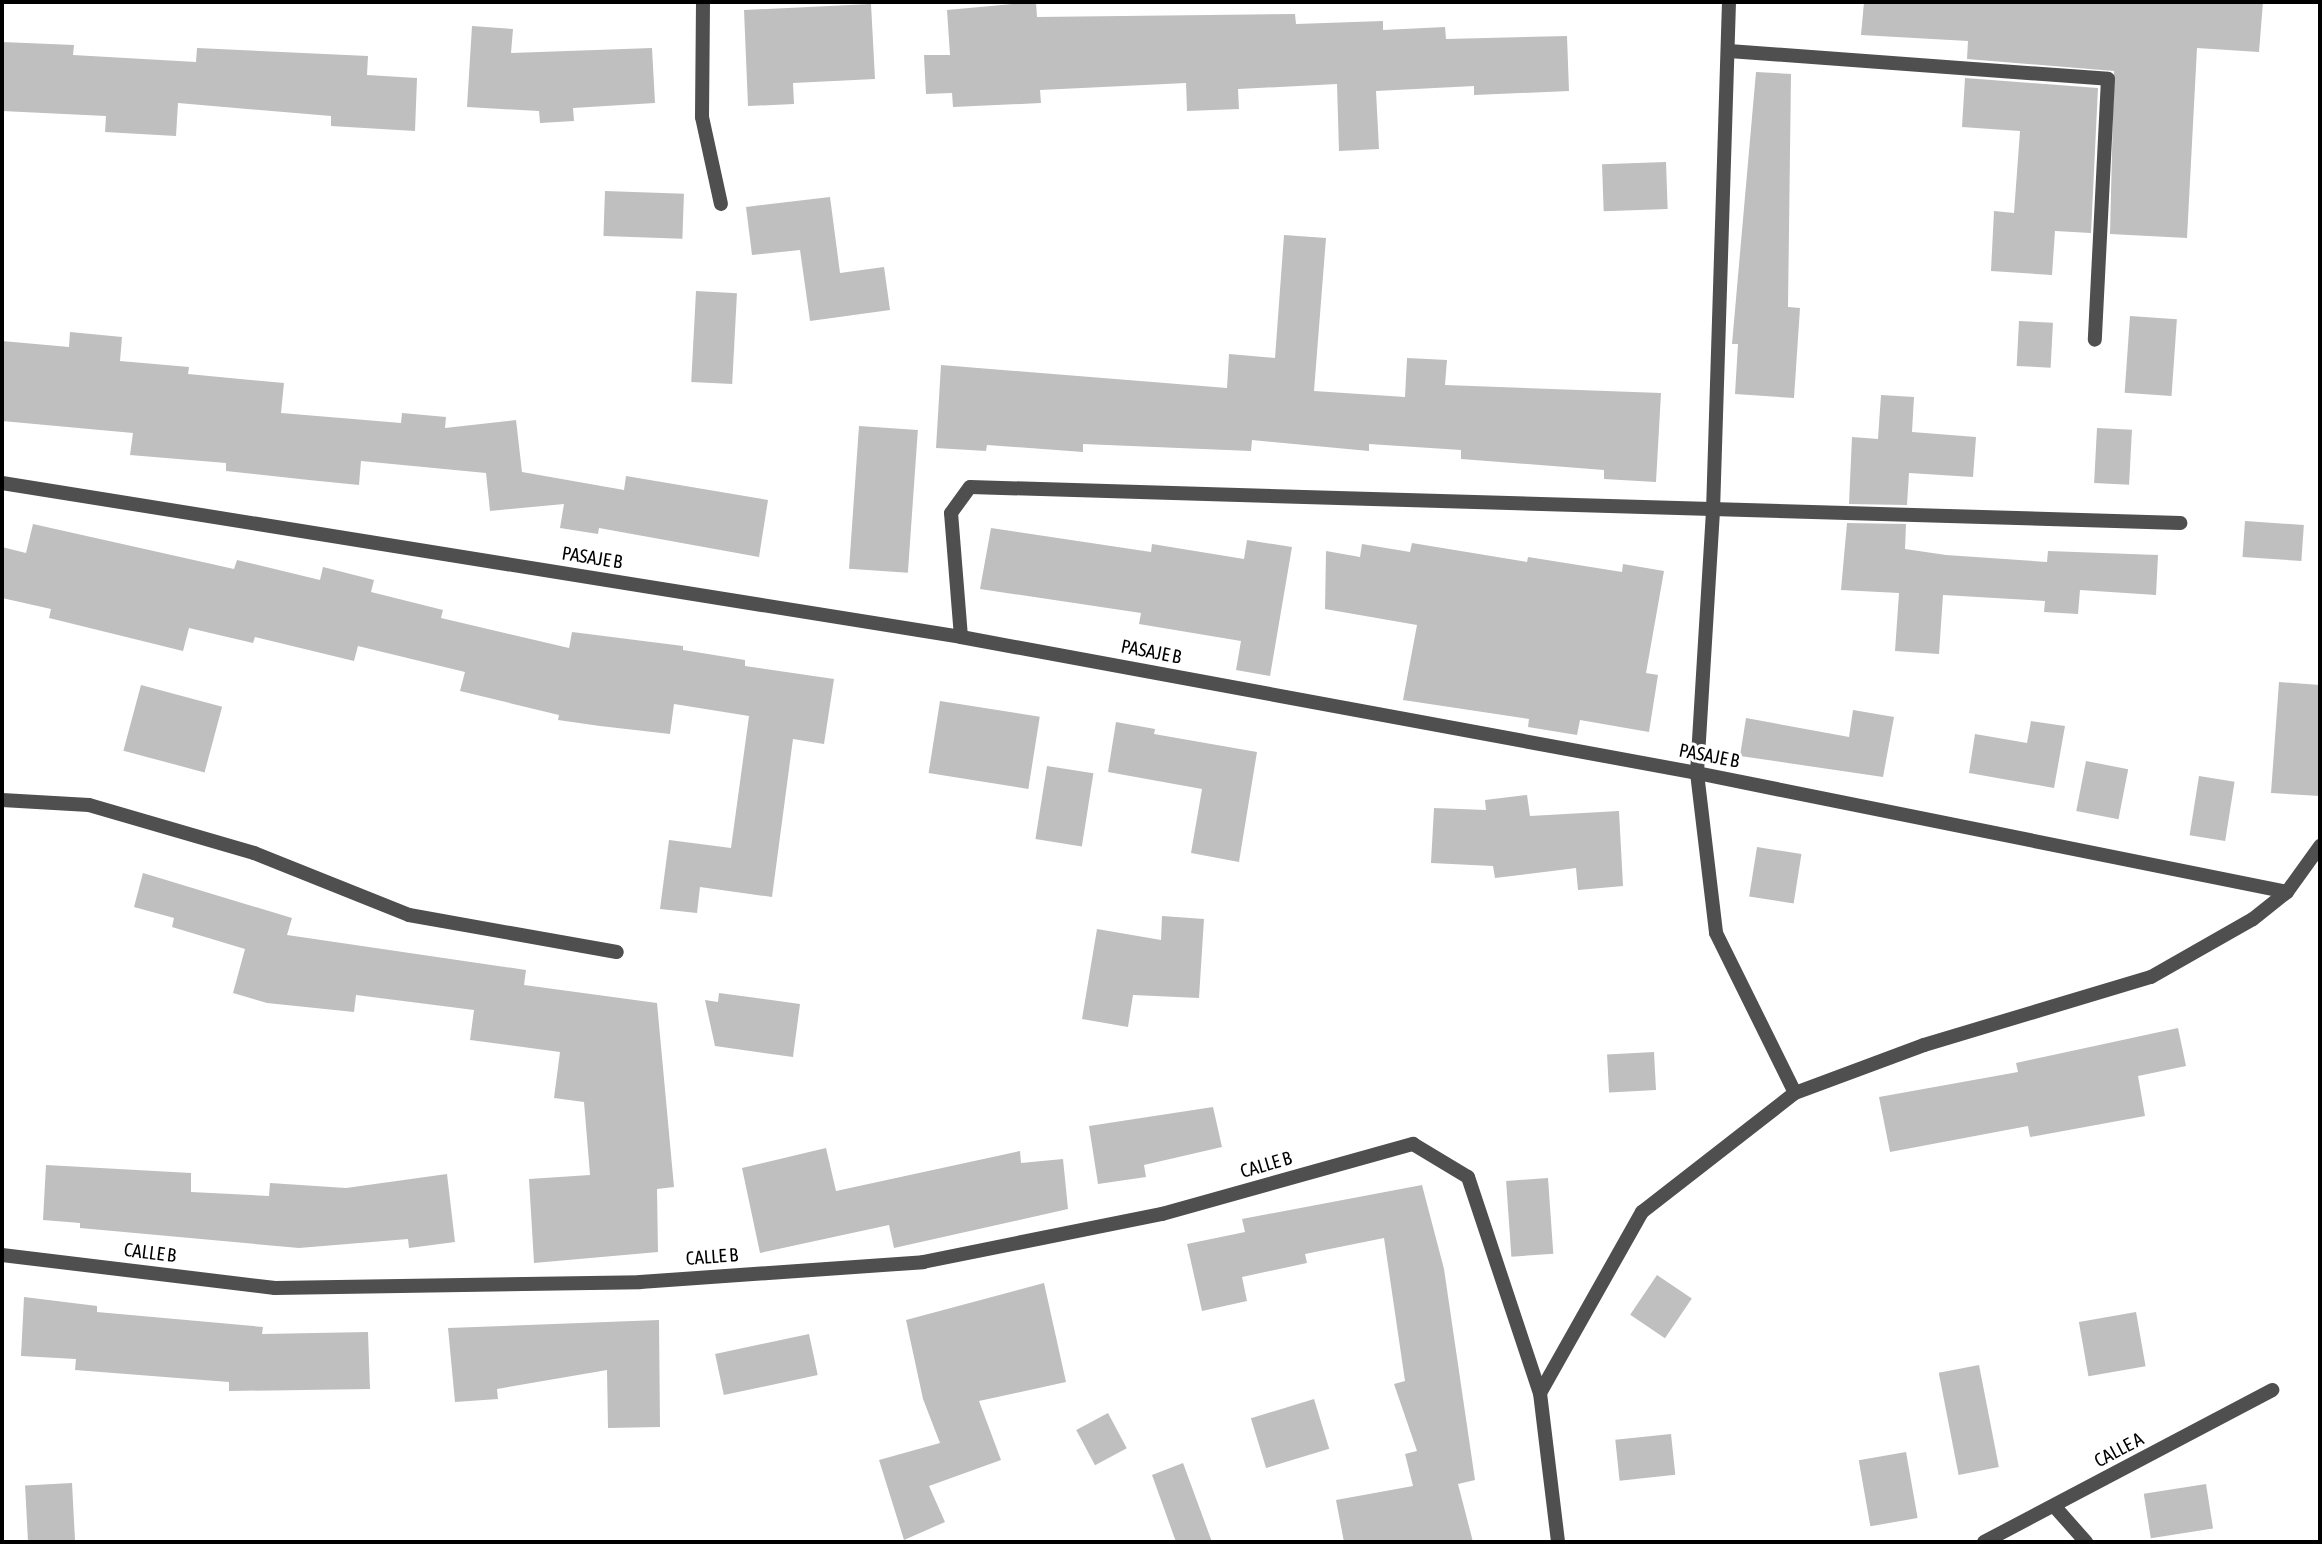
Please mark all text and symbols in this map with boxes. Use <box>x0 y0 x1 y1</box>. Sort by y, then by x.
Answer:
street label: PASAJE B <box>560 542 624 574</box>
street label: PASAJE B <box>1119 635 1183 669</box>
street label: PASAJE B <box>1677 739 1741 773</box>
street label: CALLE B <box>1238 1147 1294 1183</box>
street label: CALLE B <box>123 1238 177 1268</box>
street label: CALLE B <box>685 1244 739 1270</box>
street label: CALLE A <box>2090 1428 2148 1472</box>

